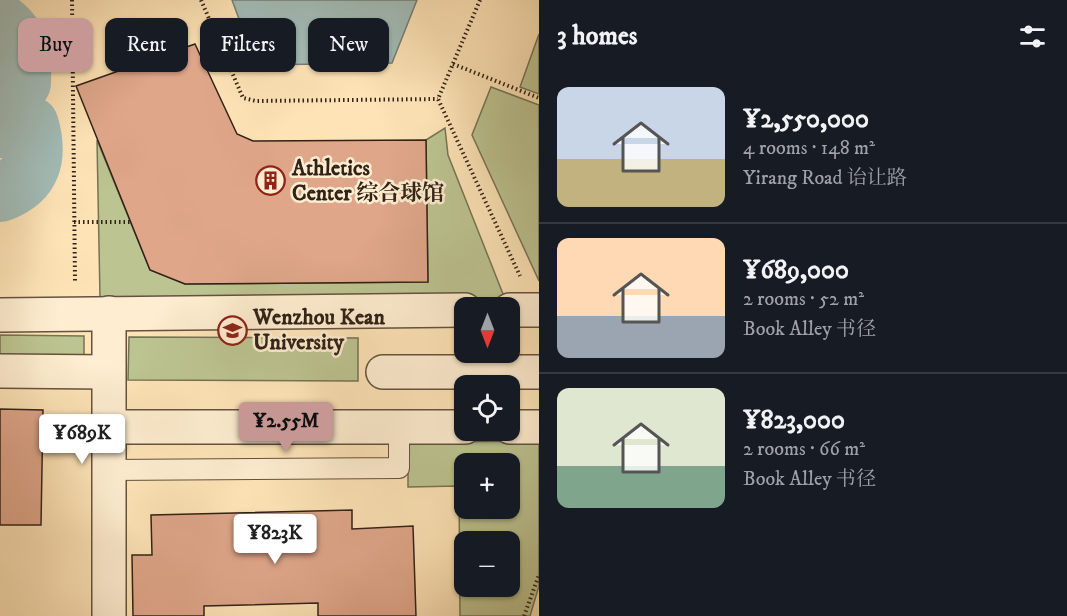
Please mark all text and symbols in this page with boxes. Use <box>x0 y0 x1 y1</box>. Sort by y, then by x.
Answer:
chip: Buy <box>18 18 93 72</box>
chip: Rent <box>105 18 188 72</box>
chip: Filters <box>200 18 296 72</box>
chip: New <box>308 18 389 72</box>
text: 3 homes <box>557 20 637 53</box>
icon: filters <box>1016 20 1049 53</box>
text: ¥2,550,000 <box>743 103 869 136</box>
icon: home <box>605 111 677 183</box>
text: 4 rooms · 148 m² <box>743 136 875 161</box>
place label: Athletics Center 综合球馆 <box>291 155 444 207</box>
building icon: Athletics Center 综合球馆 <box>255 165 287 197</box>
text: Yirang Road 诒让路 <box>743 166 907 191</box>
text: ¥689,000 <box>743 254 849 287</box>
icon: home <box>605 262 677 334</box>
text: 2 rooms · 52 m² <box>743 287 864 312</box>
north arrow <box>454 297 520 363</box>
map controls <box>454 297 520 597</box>
place label: Wenzhou Kean University <box>252 304 385 356</box>
school or university icon: Wenzhou Kean University <box>216 314 248 346</box>
text: Book Alley 书径 <box>743 317 876 342</box>
button: locate <box>454 375 520 441</box>
pin: ¥2.55M <box>237 402 335 453</box>
text: ¥823,000 <box>743 404 845 437</box>
text: ¥2.55M <box>253 409 319 434</box>
icon: home <box>605 412 677 484</box>
pin: ¥689K <box>40 414 124 465</box>
text: ¥689K <box>53 421 111 446</box>
text: 2 rooms · 66 m² <box>743 437 865 462</box>
button: + <box>454 453 520 519</box>
text: Book Alley 书径 <box>743 467 876 492</box>
pin: ¥823K <box>233 514 317 565</box>
text: ¥823K <box>248 521 302 546</box>
button: − <box>454 531 520 597</box>

